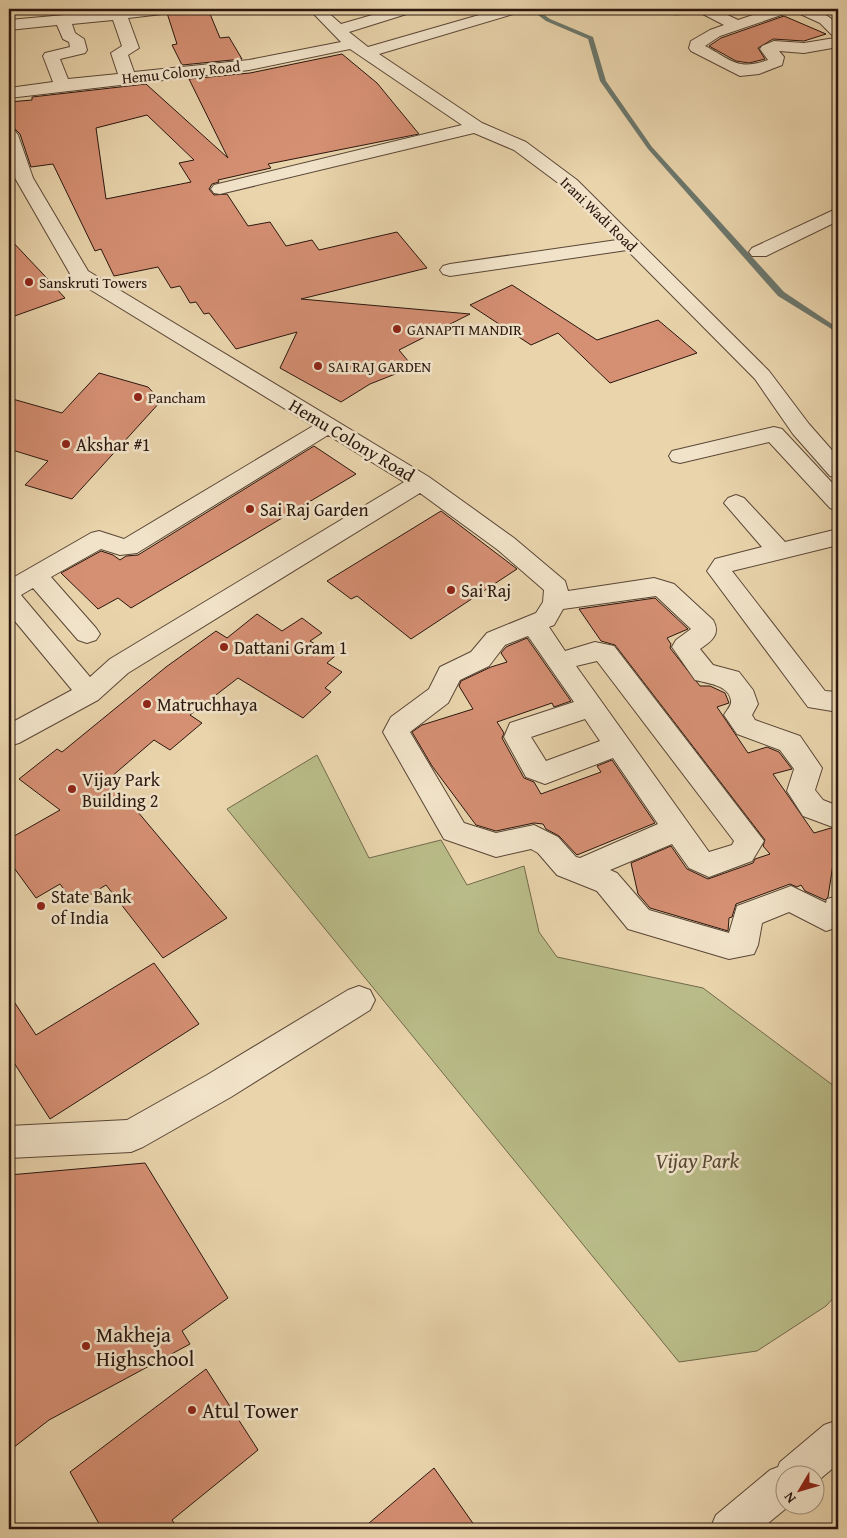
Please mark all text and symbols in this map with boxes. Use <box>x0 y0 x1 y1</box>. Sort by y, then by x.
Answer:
street label: Hemu Colony Road <box>121 55 241 89</box>
street label: Irani Wadi Road <box>556 172 642 256</box>
place label: Sanskruti Towers <box>39 272 147 293</box>
marker: Sanskruti Towers <box>23 276 35 288</box>
place label: GANAPTI MANDIR <box>407 319 522 340</box>
marker: GANAPTI MANDIR <box>391 323 403 335</box>
place label: SAI RAJ GARDEN <box>328 356 431 377</box>
marker: SAI RAJ GARDEN <box>312 360 324 372</box>
place label: Pancham <box>148 387 207 408</box>
marker: Pancham <box>132 391 144 403</box>
street label: Hemu Colony Road <box>284 392 420 489</box>
place label: Akshar #1 <box>76 431 151 458</box>
marker: Akshar #1 <box>60 438 72 450</box>
place label: Sai Raj Garden <box>260 496 369 523</box>
marker: Sai Raj Garden <box>244 503 256 515</box>
place label: Sai Raj <box>461 577 511 604</box>
marker: Sai Raj <box>445 584 457 596</box>
place label: Dattani Gram 1 <box>234 634 347 661</box>
marker: Dattani Gram 1 <box>218 641 230 653</box>
place label: Matruchhaya <box>157 691 258 718</box>
marker: Matruchhaya <box>141 698 153 710</box>
place label: Vijay Park Building 2 <box>82 766 161 814</box>
marker: Vijay Park Building 2 <box>66 783 78 795</box>
place label: State Bank of India <box>51 883 132 931</box>
marker: State Bank of India <box>35 900 47 912</box>
park label: Vijay Park <box>655 1145 740 1176</box>
place label: Makheja Highschool <box>96 1319 195 1374</box>
marker: Makheja Highschool <box>80 1340 92 1352</box>
place label: Atul Tower <box>202 1395 299 1426</box>
marker: Atul Tower <box>186 1404 198 1416</box>
north arrow <box>774 1466 824 1516</box>
text: N <box>779 1488 801 1508</box>

